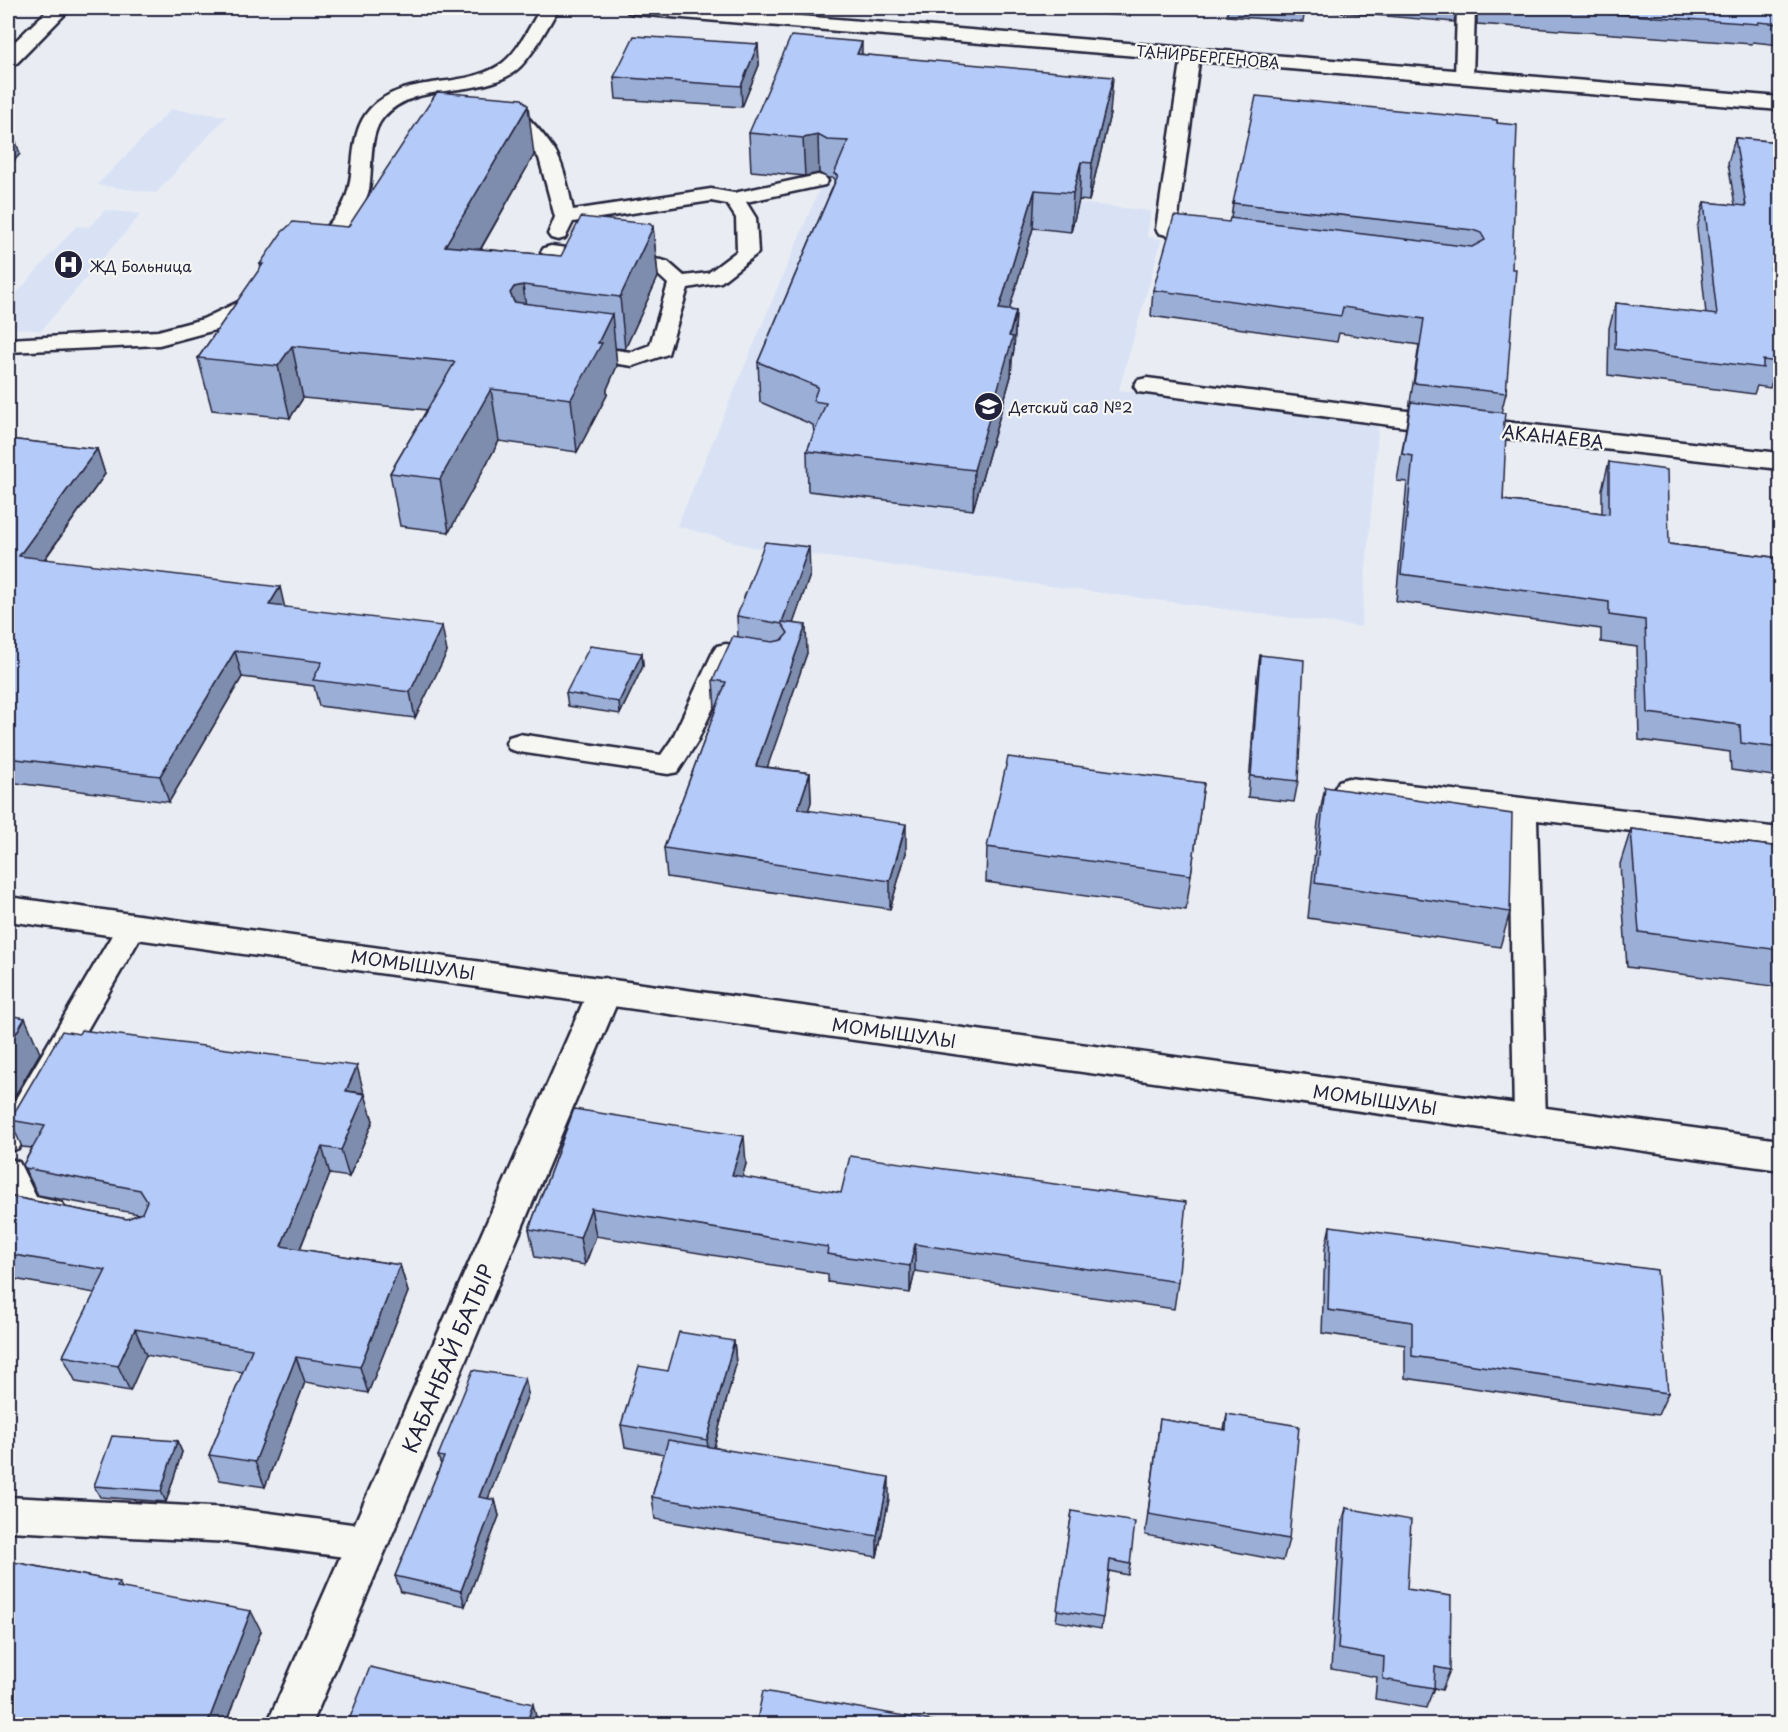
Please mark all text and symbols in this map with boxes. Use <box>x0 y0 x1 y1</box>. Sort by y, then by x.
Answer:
street label: ТАНИРБЕРГЕНОВА <box>1135 38 1281 74</box>
hospital icon: ЖД Больница <box>53 249 85 281</box>
place label: ЖД Больница <box>89 254 192 277</box>
school or university icon: Детский сад №2 <box>972 390 1004 422</box>
place label: Детский сад №2 <box>1008 395 1133 418</box>
street label: АКАНАЕВА <box>1501 417 1605 455</box>
street label: МОМЫШУЛЫ <box>349 942 477 986</box>
street label: МОМЫШУЛЫ <box>830 1010 958 1054</box>
street label: МОМЫШУЛЫ <box>1311 1077 1439 1121</box>
street label: КАБАНБАЙ БАТЫР <box>393 1259 501 1457</box>

